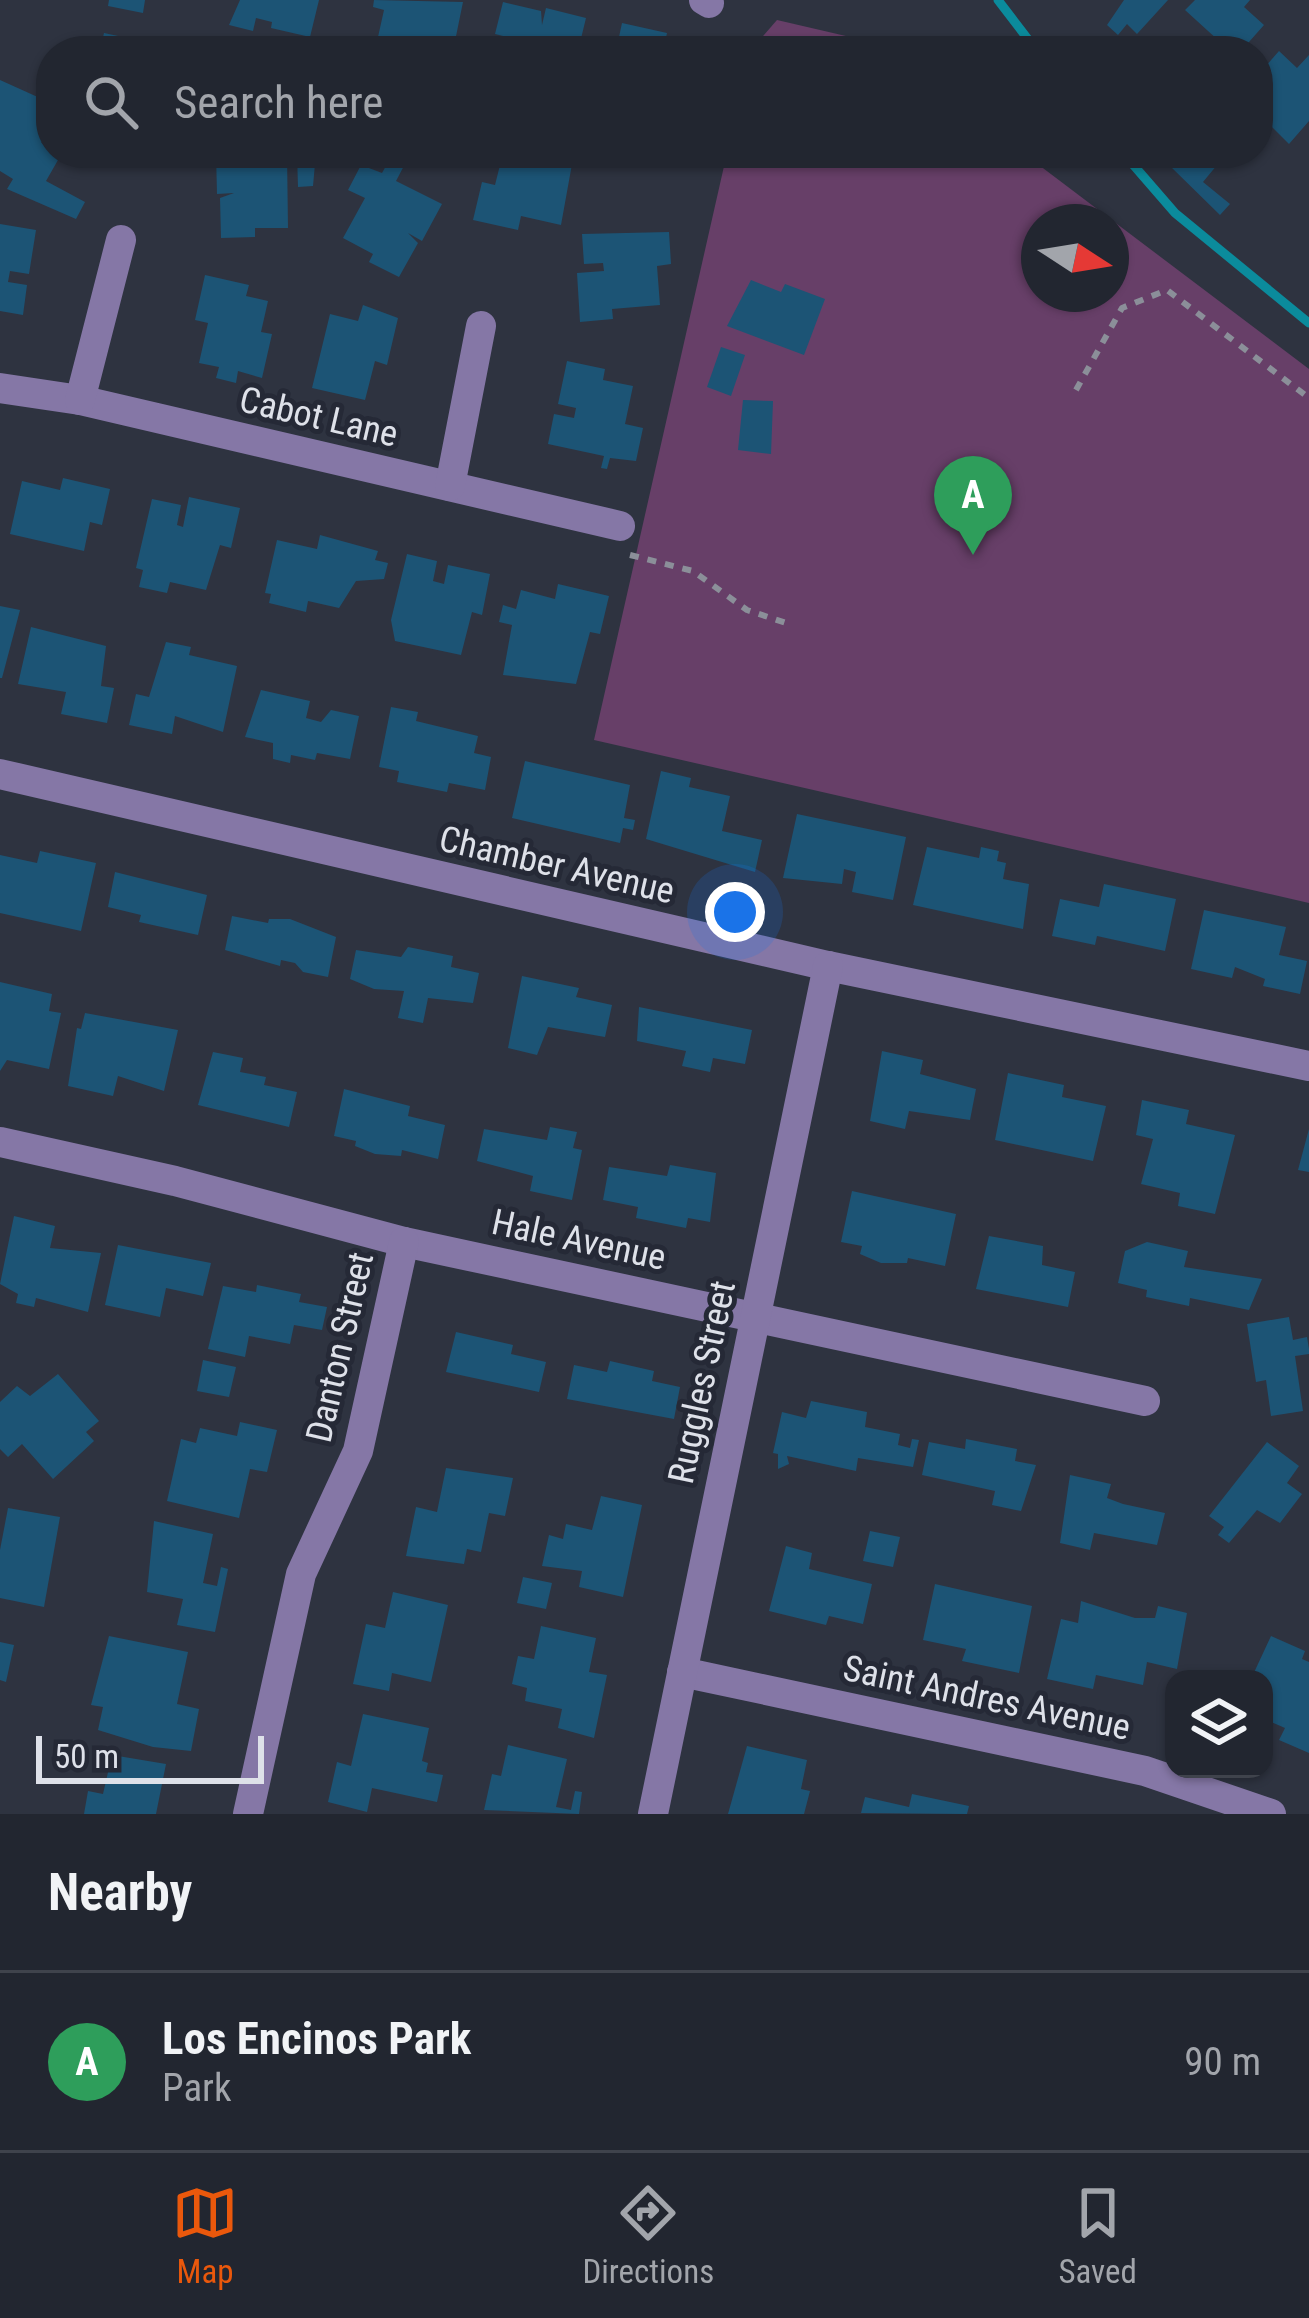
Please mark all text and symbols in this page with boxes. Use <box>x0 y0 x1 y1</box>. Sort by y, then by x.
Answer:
search box <box>36 36 1273 168</box>
icon: search <box>78 69 144 135</box>
text: Search here <box>174 76 383 129</box>
north arrow <box>1021 204 1129 312</box>
street label: Cabot Lane <box>236 378 402 456</box>
pin: A <box>934 456 1012 555</box>
street label: Chamber Avenue <box>435 818 678 912</box>
your location <box>705 882 765 942</box>
street label: Hale Avenue <box>488 1201 670 1279</box>
street label: Danton Street <box>298 1248 382 1446</box>
street label: Ruggles Street <box>660 1277 744 1487</box>
street label: Saint Andres Avenue <box>839 1647 1134 1749</box>
map controls <box>1165 1670 1273 1778</box>
button: layers <box>1165 1670 1273 1778</box>
scale bar <box>36 1730 264 1783</box>
text: 50 m <box>54 1737 119 1776</box>
text: Nearby <box>48 1863 192 1922</box>
text: Los Encinos Park <box>162 2012 471 2065</box>
text: A <box>75 2039 99 2085</box>
text: 90 m <box>1184 2039 1261 2085</box>
text: Park <box>162 2065 232 2111</box>
tab: Map <box>172 2180 238 2291</box>
tab: Directions <box>582 2180 714 2291</box>
tab: Saved <box>1058 2180 1137 2291</box>

